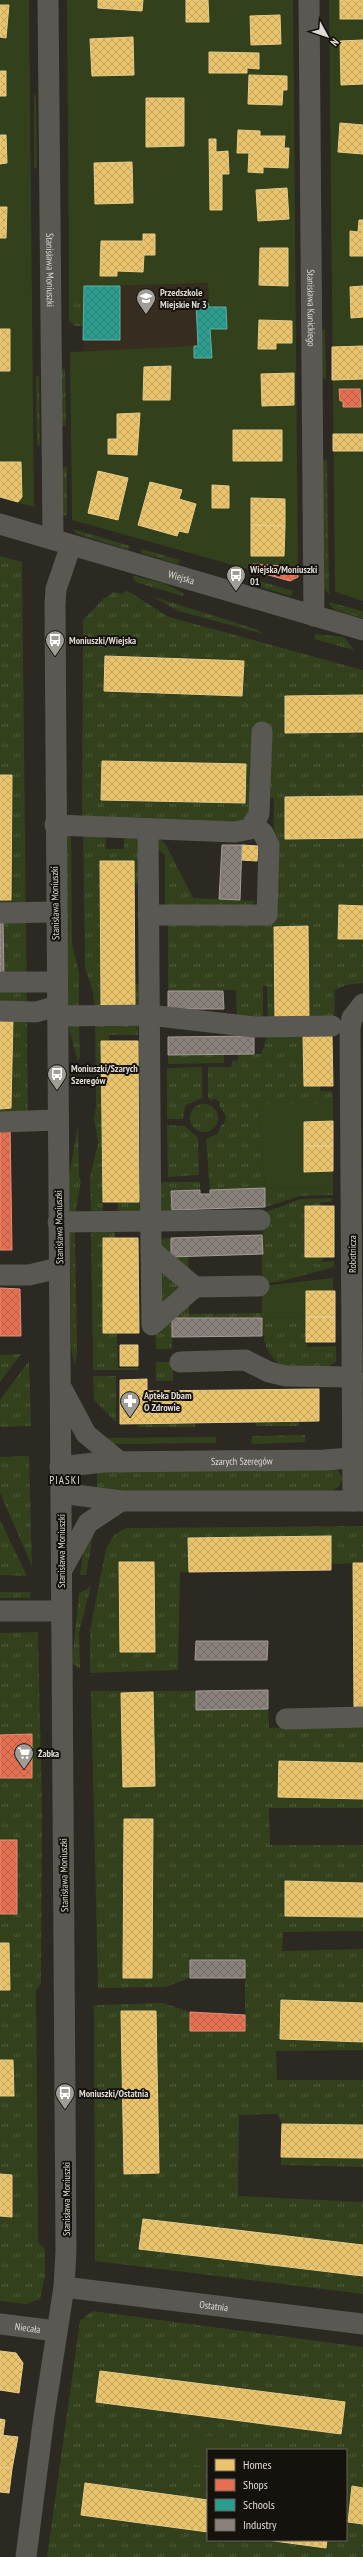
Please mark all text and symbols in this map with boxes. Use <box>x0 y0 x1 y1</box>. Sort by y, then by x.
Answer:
north arrow <box>307 16 347 56</box>
text: N <box>327 36 342 49</box>
street label: Stanisława Moniuszki <box>44 233 57 307</box>
street label: Stanisława Kunickiego <box>305 269 318 347</box>
place label: Przedszkole Miejskie Nr 3 <box>160 286 207 311</box>
school or university icon: Przedszkole Miejskie Nr 3 <box>135 287 157 315</box>
place label: Wiejska/Moniuszki 01 <box>249 563 317 588</box>
bus stop icon: Wiejska/Moniuszki 01 <box>225 564 247 592</box>
street label: Wiejska <box>167 567 196 587</box>
bus stop icon: Moniuszki/Wiejska <box>44 629 66 657</box>
place label: Moniuszki/Wiejska <box>69 634 136 647</box>
street label: Stanisława Moniuszki <box>48 866 62 940</box>
place label: Moniuszki/Szarych Szeregów <box>71 1062 138 1087</box>
bus stop icon: Moniuszki/Szarych Szeregów <box>46 1063 68 1091</box>
street label: Stanisława Moniuszki <box>52 1190 66 1264</box>
street label: Robotnicza <box>346 1235 359 1273</box>
place label: Apteka Dbam O Zdrowie <box>143 1389 192 1414</box>
pharmacy icon: Apteka Dbam O Zdrowie <box>119 1390 141 1418</box>
street label: Szarych Szeregów <box>211 1454 273 1468</box>
district label: PIASKI <box>49 1473 81 1487</box>
street label: Stanisława Moniuszki <box>55 1514 68 1588</box>
supermarket icon: Żabka <box>13 1742 35 1770</box>
place label: Żabka <box>38 1747 59 1760</box>
street label: Stanisława Moniuszki <box>57 1838 71 1912</box>
bus stop icon: Moniuszki/Ostatnia <box>54 2082 76 2110</box>
place label: Moniuszki/Ostatnia <box>79 2087 148 2100</box>
street label: Stanisława Moniuszki <box>60 2162 73 2236</box>
street label: Ostatnia <box>199 2297 229 2314</box>
street label: Niecała <box>14 2319 41 2336</box>
legend <box>207 2449 347 2541</box>
text: Homes <box>243 2457 271 2472</box>
text: Shops <box>243 2477 268 2492</box>
text: Schools <box>243 2497 275 2512</box>
text: Industry <box>243 2517 277 2532</box>

